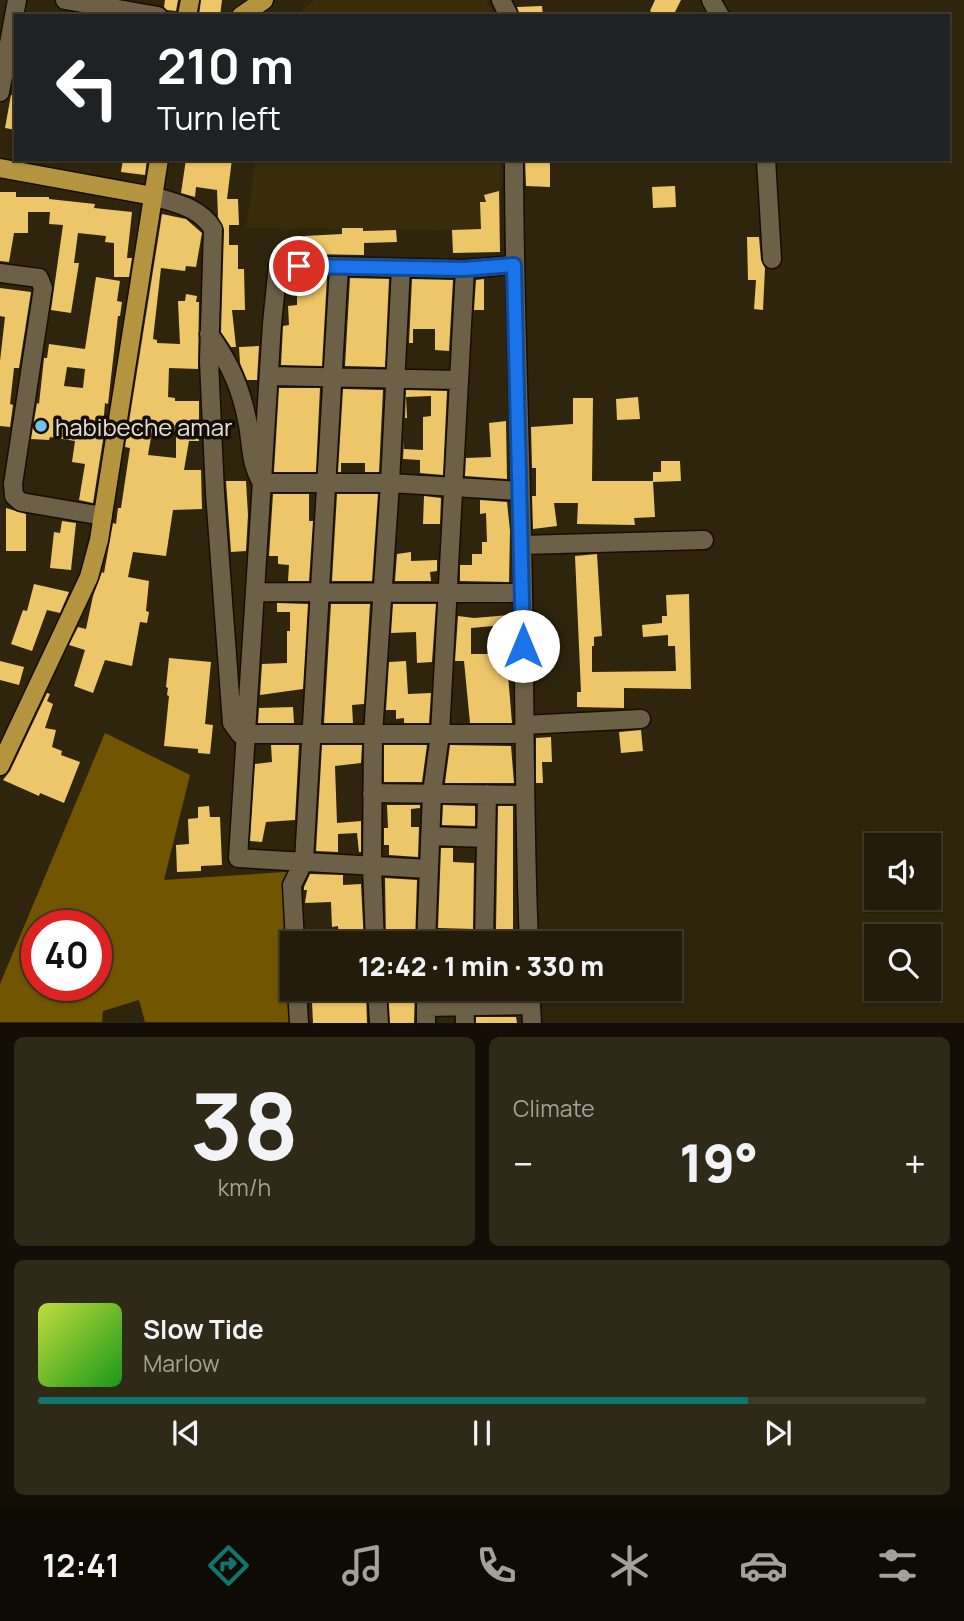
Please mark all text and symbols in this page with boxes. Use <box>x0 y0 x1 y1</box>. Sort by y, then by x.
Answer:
text: 210 m <box>157 32 294 99</box>
icon: left <box>42 42 133 133</box>
text: Turn left <box>157 96 281 140</box>
pin <box>269 236 329 296</box>
icon: arrive <box>280 247 318 285</box>
place label: habibeche amar <box>55 410 233 443</box>
marker: habibeche amar <box>33 418 49 434</box>
position arrow <box>486 609 560 683</box>
map controls <box>864 833 941 1001</box>
button: sound <box>864 833 941 910</box>
speed limit sign: 40 <box>21 910 112 1001</box>
button: search <box>864 924 941 1001</box>
text: 12:42 · 1 min · 330 m <box>358 948 604 984</box>
text: 38 <box>190 1063 299 1187</box>
text: Climate <box>513 1092 595 1124</box>
text: 19° <box>679 1127 758 1198</box>
text: − <box>513 1137 534 1189</box>
text: + <box>904 1137 926 1189</box>
text: km/h <box>218 1171 271 1203</box>
text: Slow Tide <box>143 1311 264 1347</box>
text: Marlow <box>143 1347 220 1379</box>
icon: previous <box>167 1414 205 1452</box>
icon: pause <box>463 1414 501 1452</box>
icon: next <box>759 1414 797 1452</box>
icon: directions <box>204 1541 253 1590</box>
icon: music <box>338 1541 387 1590</box>
icon: phone <box>472 1541 521 1590</box>
icon: climate <box>605 1541 654 1590</box>
icon: car <box>739 1541 788 1590</box>
icon: filters <box>873 1541 922 1590</box>
text: 12:41 <box>42 1543 120 1587</box>

